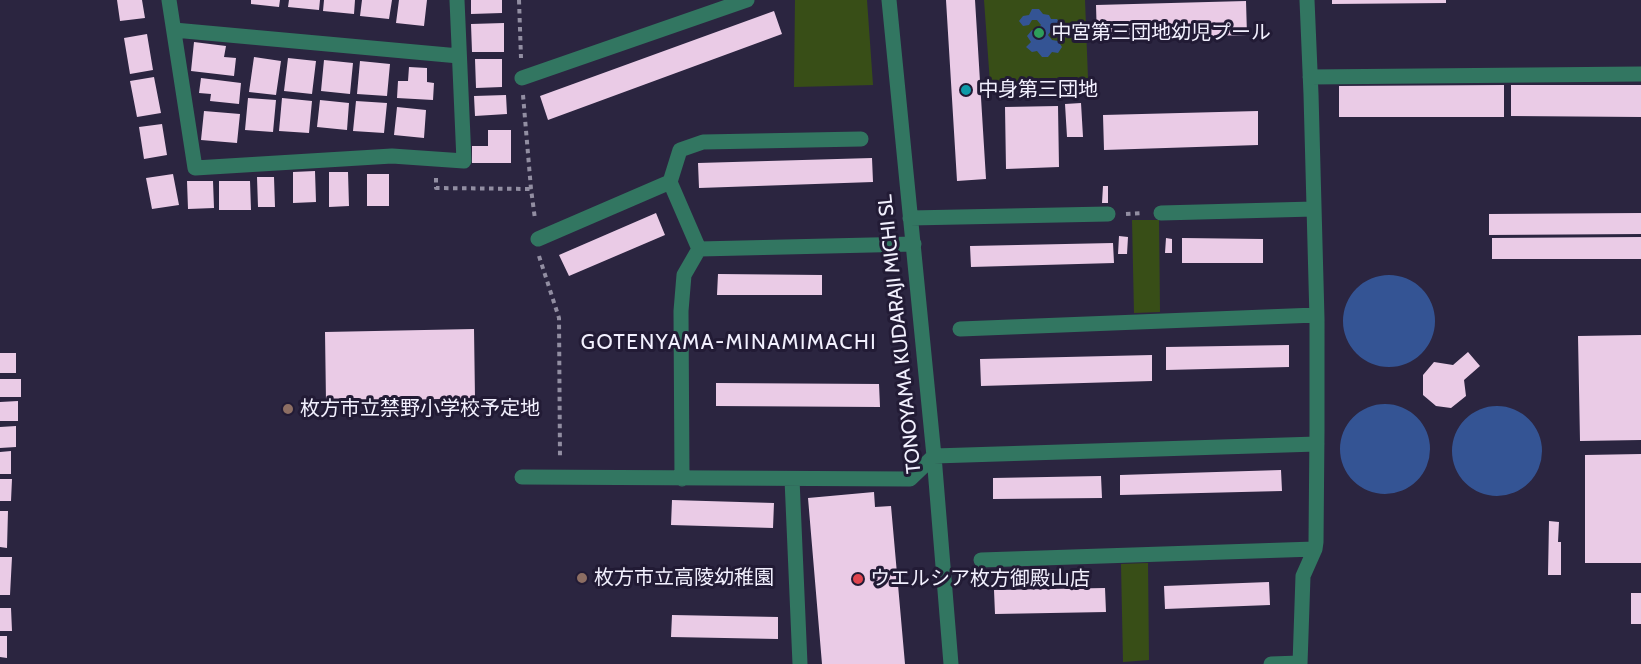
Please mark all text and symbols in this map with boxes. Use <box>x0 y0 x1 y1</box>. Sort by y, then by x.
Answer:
place label: 中宮第三団地幼児プール <box>1051 21 1271 45</box>
marker: 中宮第三団地幼児プール <box>1032 26 1046 40</box>
place label: 中身第三団地 <box>978 78 1098 102</box>
marker: 中身第三団地 <box>959 83 973 97</box>
street label: TONOYAMA KUDARAJI MICHI SL <box>873 193 927 475</box>
district label: GOTENYAMA-MINAMIMACHI <box>581 330 877 356</box>
place label: 枚方市立禁野小学校予定地 <box>300 397 540 421</box>
marker: 枚方市立禁野小学校予定地 <box>281 402 295 416</box>
place label: 枚方市立高陵幼稚園 <box>594 566 774 590</box>
place label: ウエルシア枚方御殿山店 <box>870 567 1090 591</box>
marker: 枚方市立高陵幼稚園 <box>575 571 589 585</box>
marker: ウエルシア枚方御殿山店 <box>851 572 865 586</box>

